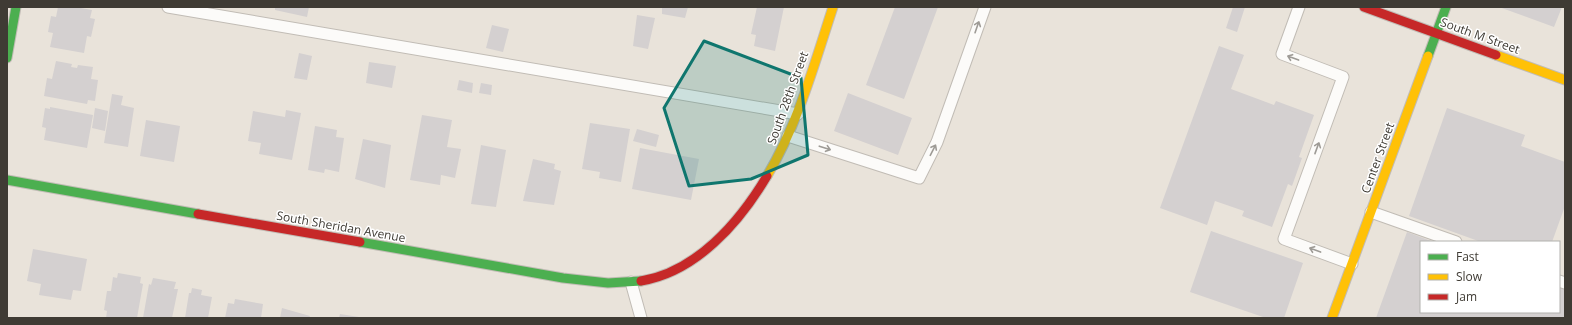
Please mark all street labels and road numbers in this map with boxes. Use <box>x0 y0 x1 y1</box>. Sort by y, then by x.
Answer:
street label: South M Street <box>1438 13 1522 58</box>
street label: South 28th Street <box>763 49 812 147</box>
street label: Center Street <box>1357 120 1398 196</box>
street label: South Sheridan Avenue <box>275 207 407 246</box>

